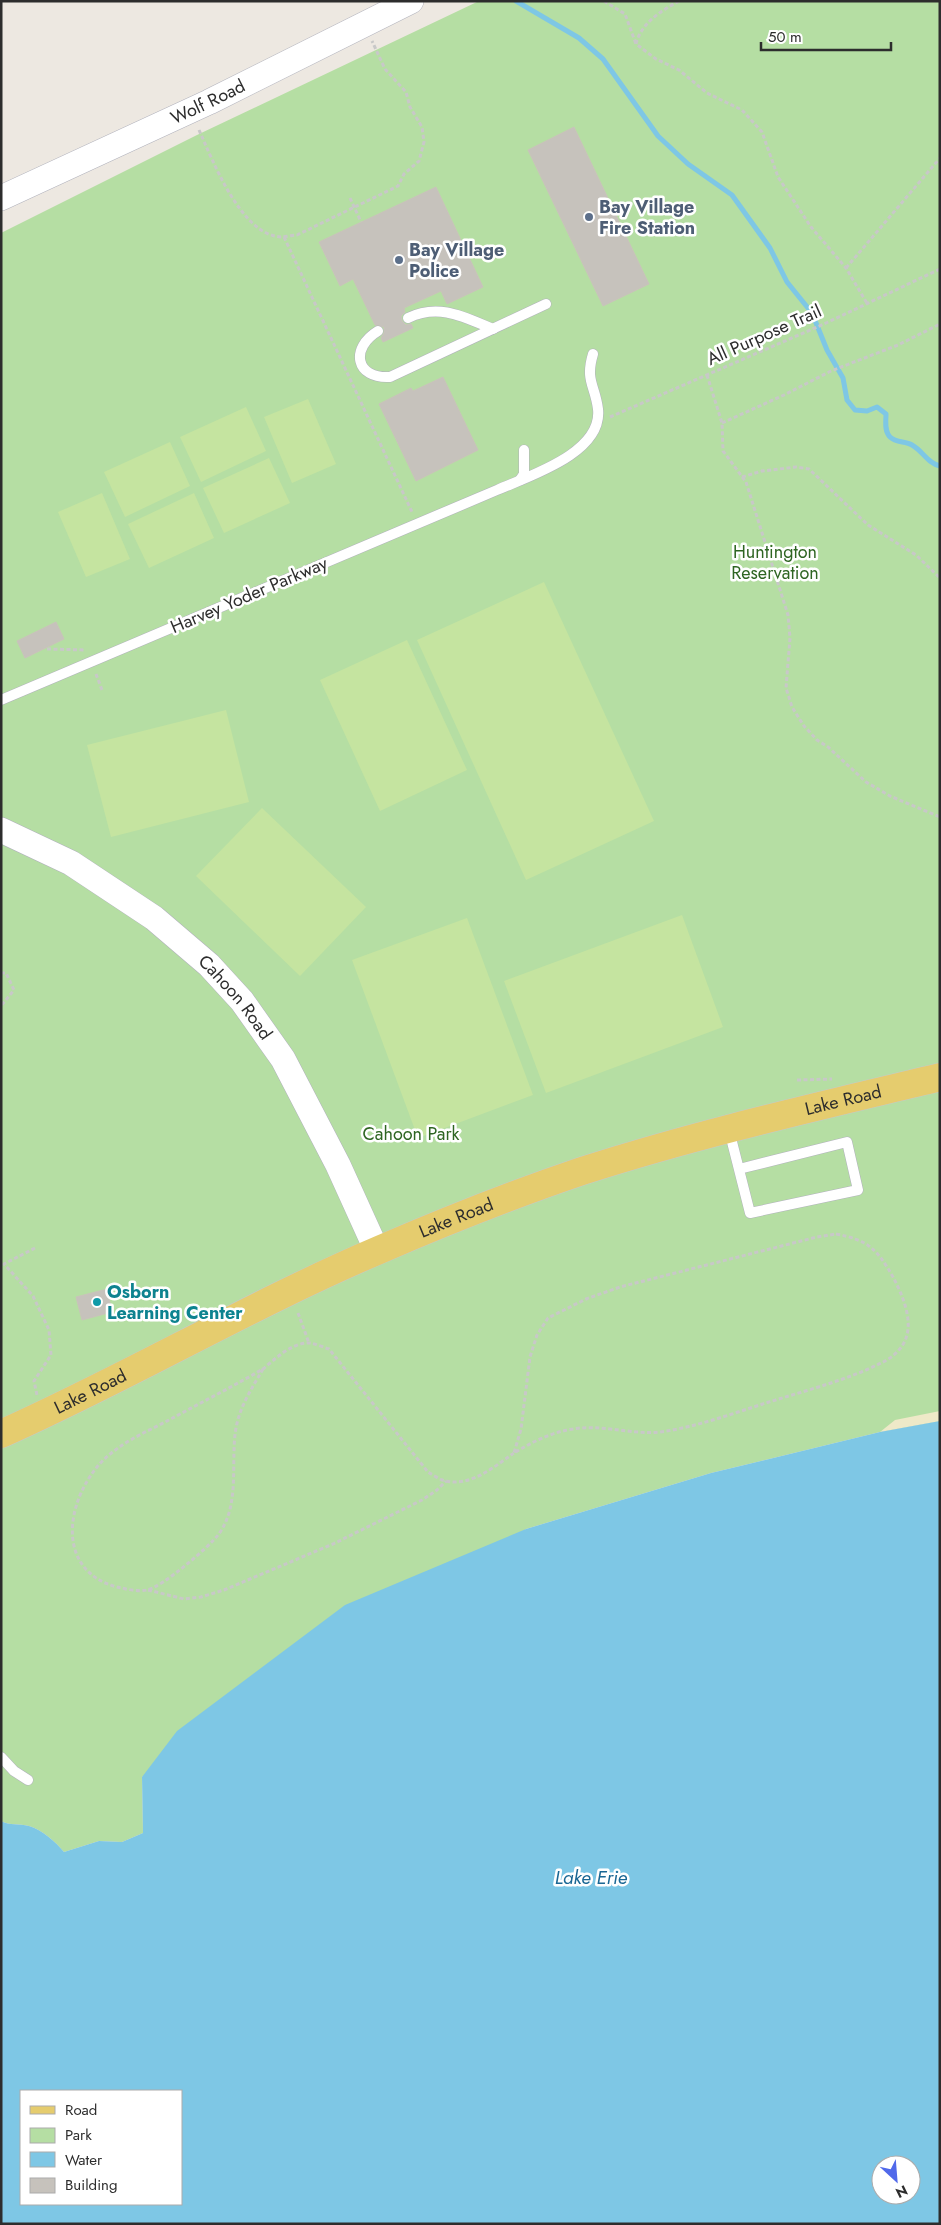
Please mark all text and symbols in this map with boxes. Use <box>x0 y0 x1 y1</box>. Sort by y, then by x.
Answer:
scale bar <box>761 20 891 52</box>
text: 50 m <box>768 26 802 48</box>
street label: Wolf Road <box>166 73 250 131</box>
place label: Bay Village Fire Station <box>599 194 695 241</box>
marker: Bay Village Fire Station <box>583 211 595 223</box>
place label: Bay Village Police <box>409 237 504 284</box>
marker: Bay Village Police <box>393 254 405 266</box>
street label: All Purpose Trail <box>702 298 826 372</box>
park label: Huntington Reservation <box>731 539 819 586</box>
street label: Harvey Yoder Parkway <box>166 550 332 640</box>
street label: Cahoon Road <box>193 948 278 1045</box>
street label: Lake Road <box>802 1078 884 1122</box>
park label: Cahoon Park <box>362 1121 460 1147</box>
street label: Lake Road <box>415 1191 497 1245</box>
place label: Osborn Learning Center <box>107 1279 243 1326</box>
marker: Osborn Learning Center <box>91 1296 103 1308</box>
street label: Lake Road <box>50 1363 131 1420</box>
water label: Lake Erie <box>555 1864 628 1891</box>
legend <box>20 2090 182 2205</box>
text: Road <box>65 2099 97 2121</box>
text: Park <box>65 2124 92 2146</box>
text: Water <box>65 2149 103 2171</box>
north arrow <box>871 2155 921 2205</box>
text: Building <box>65 2174 117 2196</box>
text: N <box>892 2180 911 2203</box>

